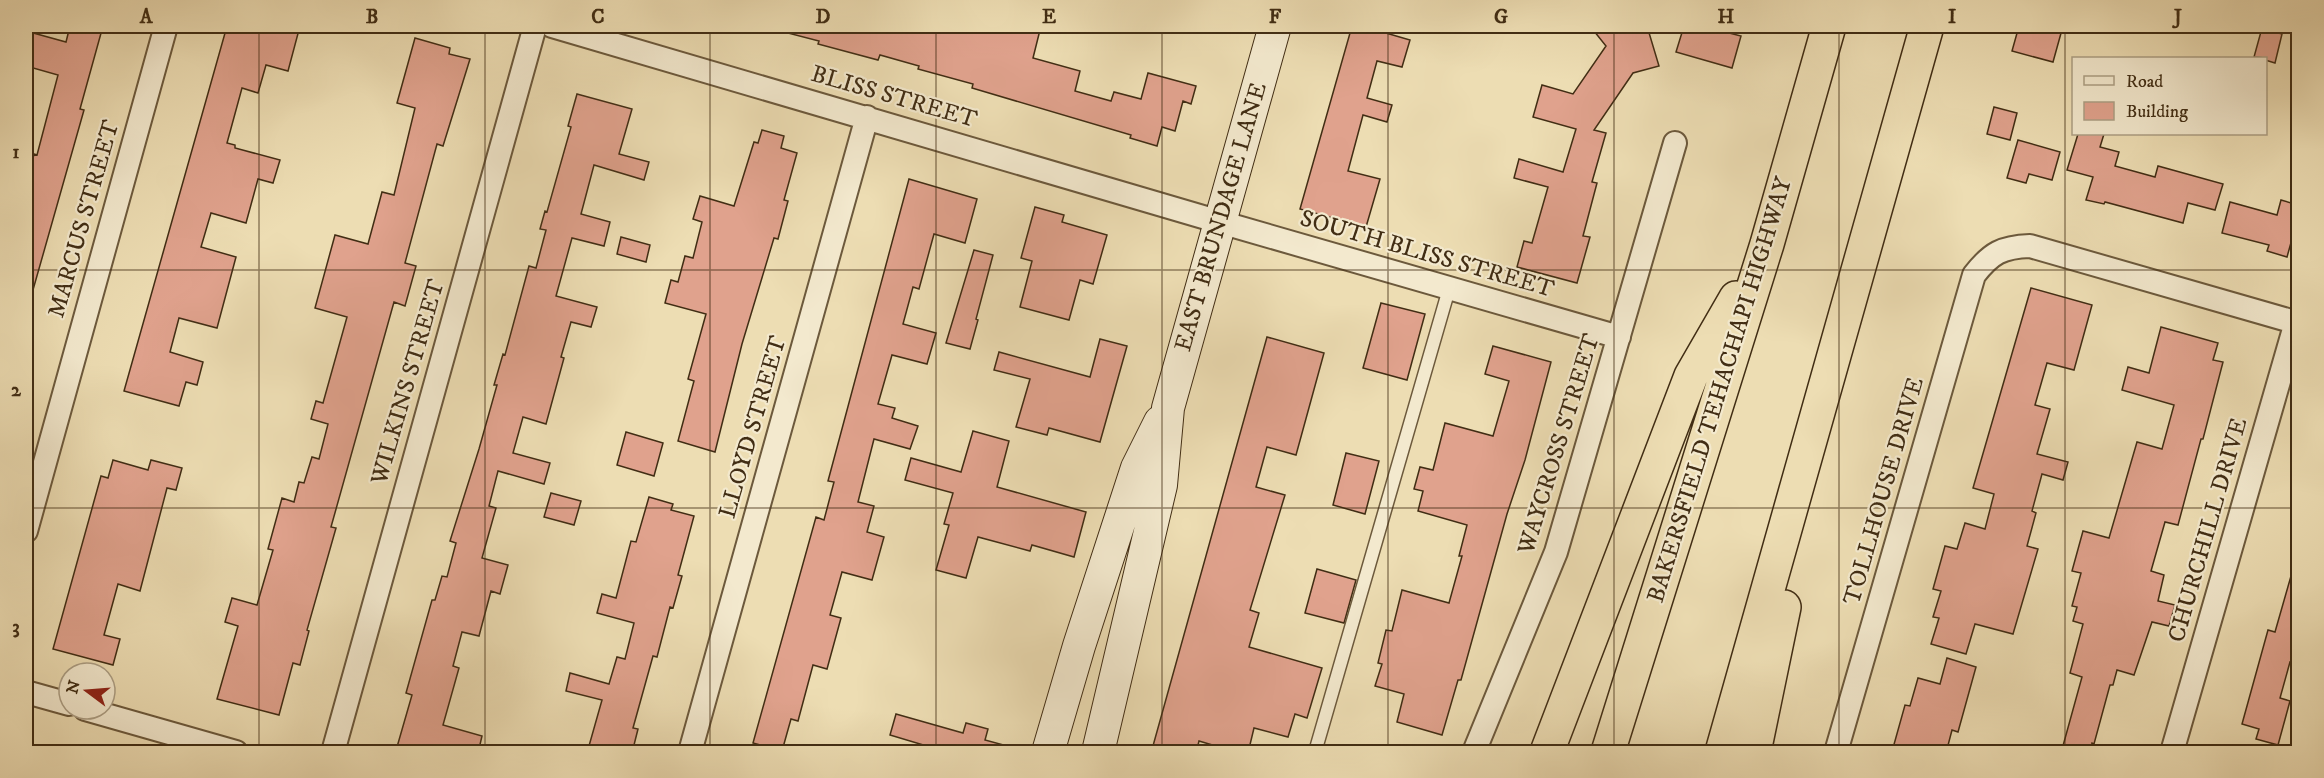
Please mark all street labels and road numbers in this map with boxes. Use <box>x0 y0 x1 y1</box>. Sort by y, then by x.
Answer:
street label: BLISS STREET <box>807 59 981 135</box>
street label: EAST BRUNDAGE LANE <box>1168 79 1274 355</box>
street label: MARCUS STREET <box>41 117 127 321</box>
street label: BAKERSFIELD TEHACHAPI HIGHWAY <box>1641 173 1799 606</box>
street label: SOUTH BLISS STREET <box>1296 203 1558 305</box>
street label: WILKINS STREET <box>364 276 452 489</box>
street label: WAYCROSS STREET <box>1511 330 1607 559</box>
street label: LLOYD STREET <box>713 332 793 522</box>
street label: TOLLHOUSE DRIVE <box>1837 374 1931 608</box>
street label: CHURCHILL DRIVE <box>2162 414 2254 646</box>

